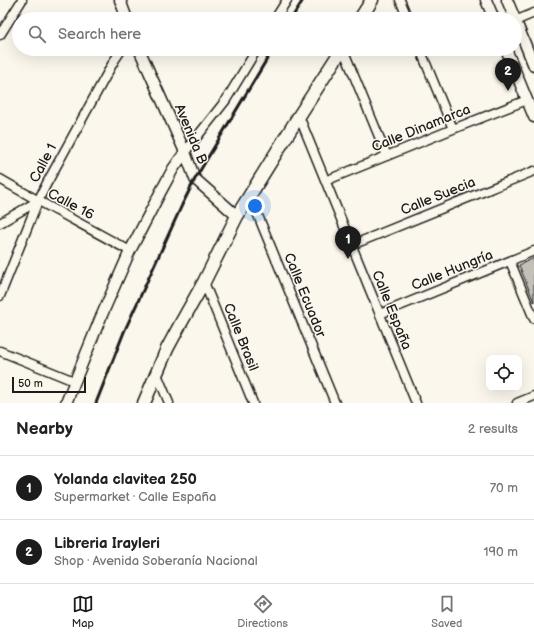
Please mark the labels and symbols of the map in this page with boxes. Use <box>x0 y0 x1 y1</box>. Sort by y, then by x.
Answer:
pin: 2 <box>495 58 521 91</box>
street label: Calle Dinamarca <box>369 100 473 156</box>
street label: Avenida B <box>171 101 211 167</box>
street label: Calle 1 <box>26 141 60 185</box>
street label: Calle Suecia <box>398 173 478 219</box>
street label: Calle 16 <box>45 185 97 223</box>
your location <box>245 196 265 216</box>
pin: 1 <box>335 226 361 259</box>
street label: Calle Hungría <box>409 246 495 294</box>
street label: Calle Ecuador <box>280 250 330 341</box>
street label: Calle España <box>368 268 416 352</box>
street label: Calle Brasil <box>220 301 262 373</box>
scale bar <box>12 375 86 394</box>

